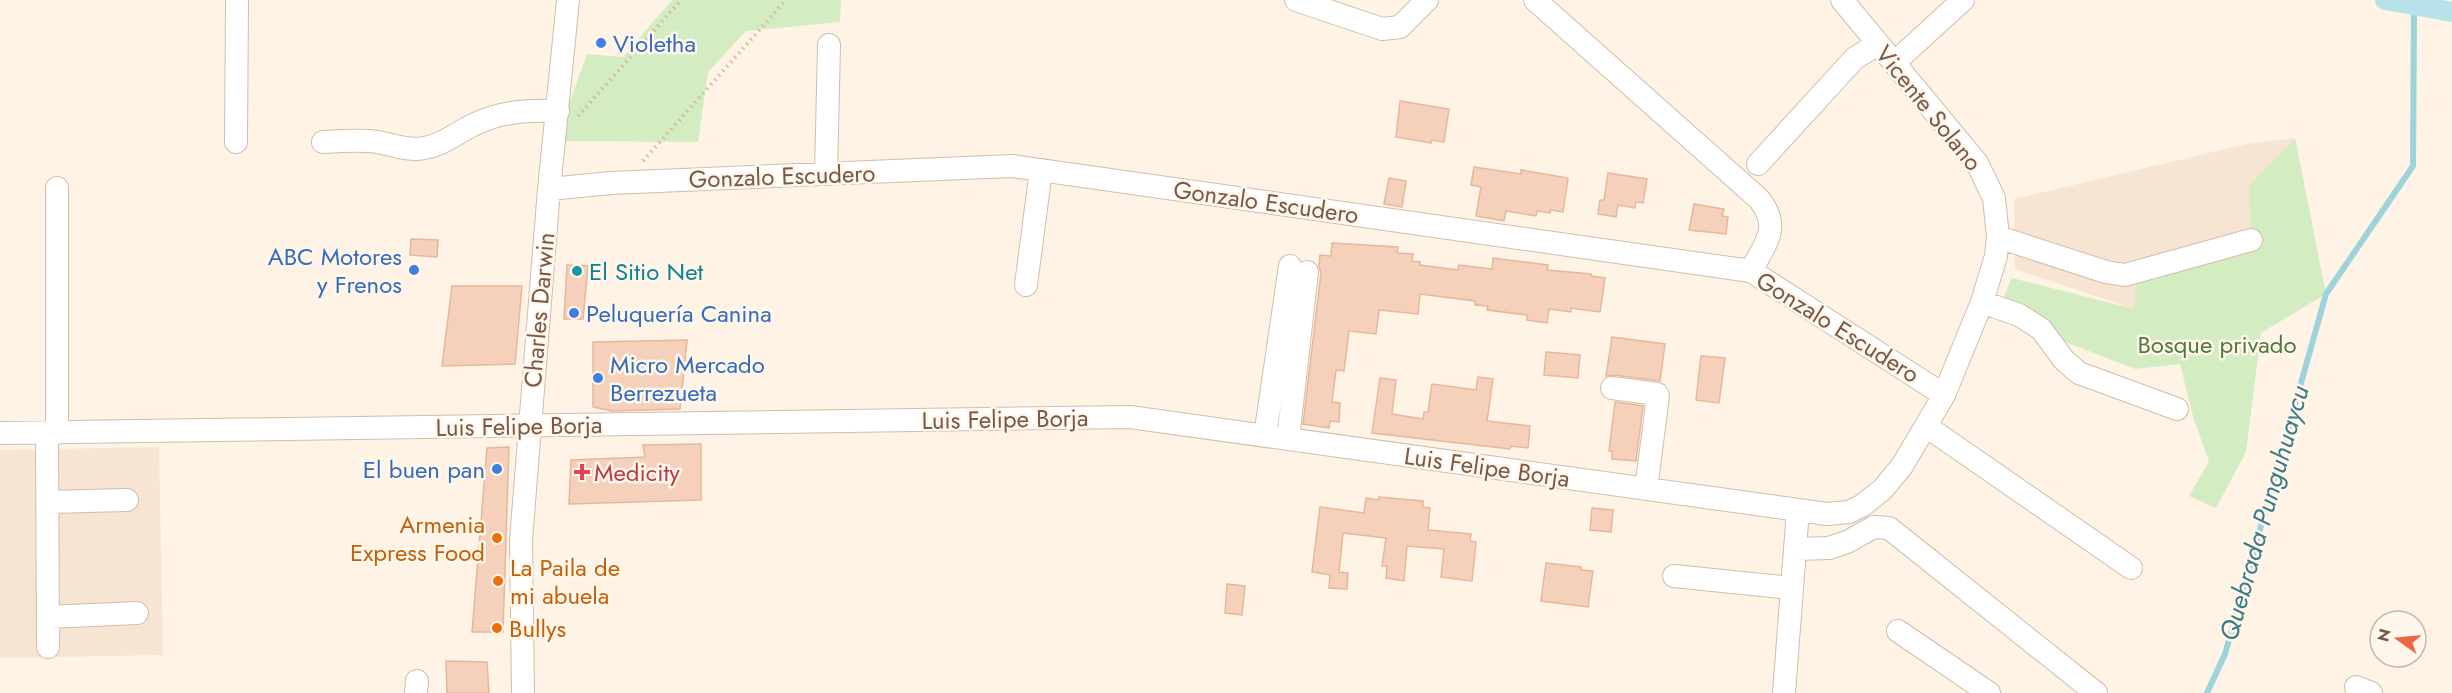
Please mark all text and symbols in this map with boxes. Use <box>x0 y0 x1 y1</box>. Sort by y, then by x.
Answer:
place label: Violetha <box>613 26 696 61</box>
marker: Violetha <box>594 36 608 50</box>
street label: Vicente Solano <box>1867 38 1991 178</box>
street label: Gonzalo Escudero <box>688 155 876 197</box>
street label: Gonzalo Escudero <box>1171 172 1361 232</box>
street label: Charles Darwin <box>515 231 563 389</box>
place label: ABC Motores y Frenos <box>268 239 402 302</box>
place label: El Sitio Net <box>589 254 704 289</box>
marker: ABC Motores y Frenos <box>407 263 421 277</box>
street label: Gonzalo Escudero <box>1750 263 1926 391</box>
marker: El Sitio Net <box>570 264 584 278</box>
place label: Peluquería Canina <box>586 296 772 331</box>
marker: Peluquería Canina <box>567 306 581 320</box>
park label: Bosque privado <box>2137 327 2297 362</box>
place label: Micro Mercado Berrezueta <box>610 347 765 410</box>
marker: Micro Mercado Berrezueta <box>591 371 605 385</box>
water label: Quebrada Punguhuaycu <box>2209 381 2319 645</box>
street label: Luis Felipe Borja <box>921 400 1089 438</box>
street label: Luis Felipe Borja <box>435 407 603 445</box>
street label: Luis Felipe Borja <box>1402 438 1572 496</box>
place label: El buen pan <box>363 452 485 487</box>
place label: Medicity <box>594 455 680 490</box>
marker: El buen pan <box>490 462 504 476</box>
marker: Medicity <box>575 465 589 479</box>
place label: Armenia Express Food <box>350 507 485 570</box>
marker: Armenia Express Food <box>490 531 504 545</box>
place label: La Paila de mi abuela <box>510 550 620 613</box>
marker: La Paila de mi abuela <box>491 574 505 588</box>
north arrow <box>2368 609 2428 669</box>
place label: Bullys <box>509 611 566 646</box>
marker: Bullys <box>490 621 504 635</box>
text: N <box>2371 626 2397 644</box>

